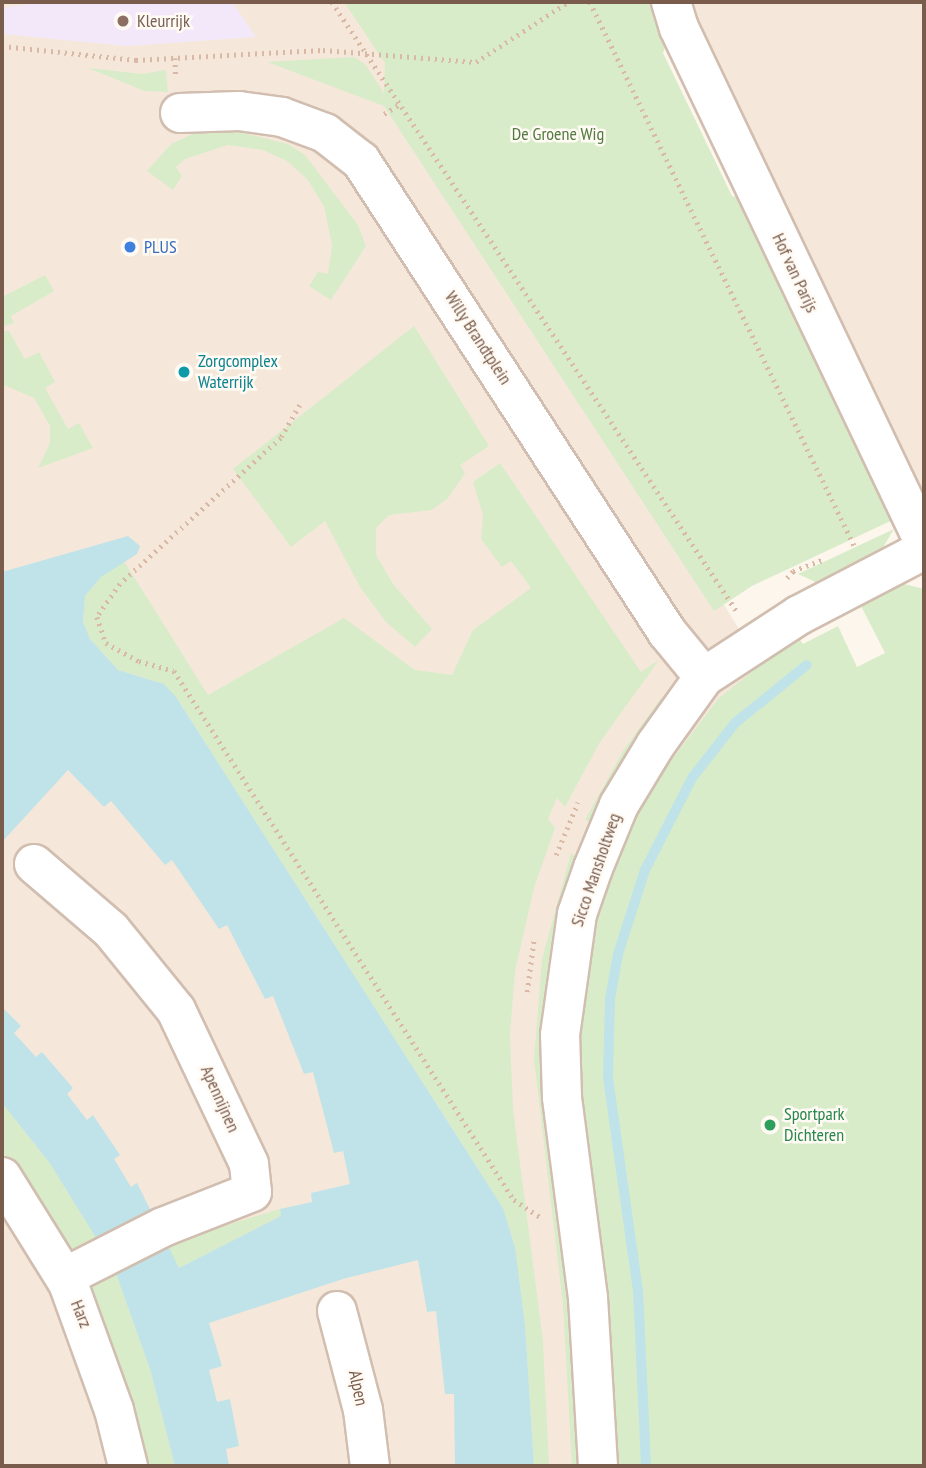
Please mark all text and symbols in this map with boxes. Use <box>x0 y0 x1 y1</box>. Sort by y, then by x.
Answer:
place label: Kleurrijk <box>137 10 190 32</box>
marker: Kleurrijk <box>115 13 131 29</box>
park label: De Groene Wig <box>512 123 604 145</box>
street label: Hof van Parijs <box>767 230 823 316</box>
place label: PLUS <box>144 236 177 258</box>
marker: PLUS <box>122 239 138 255</box>
street label: Willy Brandtplein <box>440 287 516 389</box>
place label: Zorgcomplex Waterrijk <box>198 351 278 394</box>
marker: Zorgcomplex Waterrijk <box>176 364 192 380</box>
street label: Sicco Mansholtweg <box>567 810 625 930</box>
street label: Apennijnen <box>196 1062 244 1136</box>
place label: Sportpark Dichteren <box>784 1104 845 1146</box>
marker: Sportpark Dichteren <box>762 1117 778 1133</box>
street label: Harz <box>66 1297 96 1331</box>
street label: Alpen <box>344 1368 372 1408</box>

